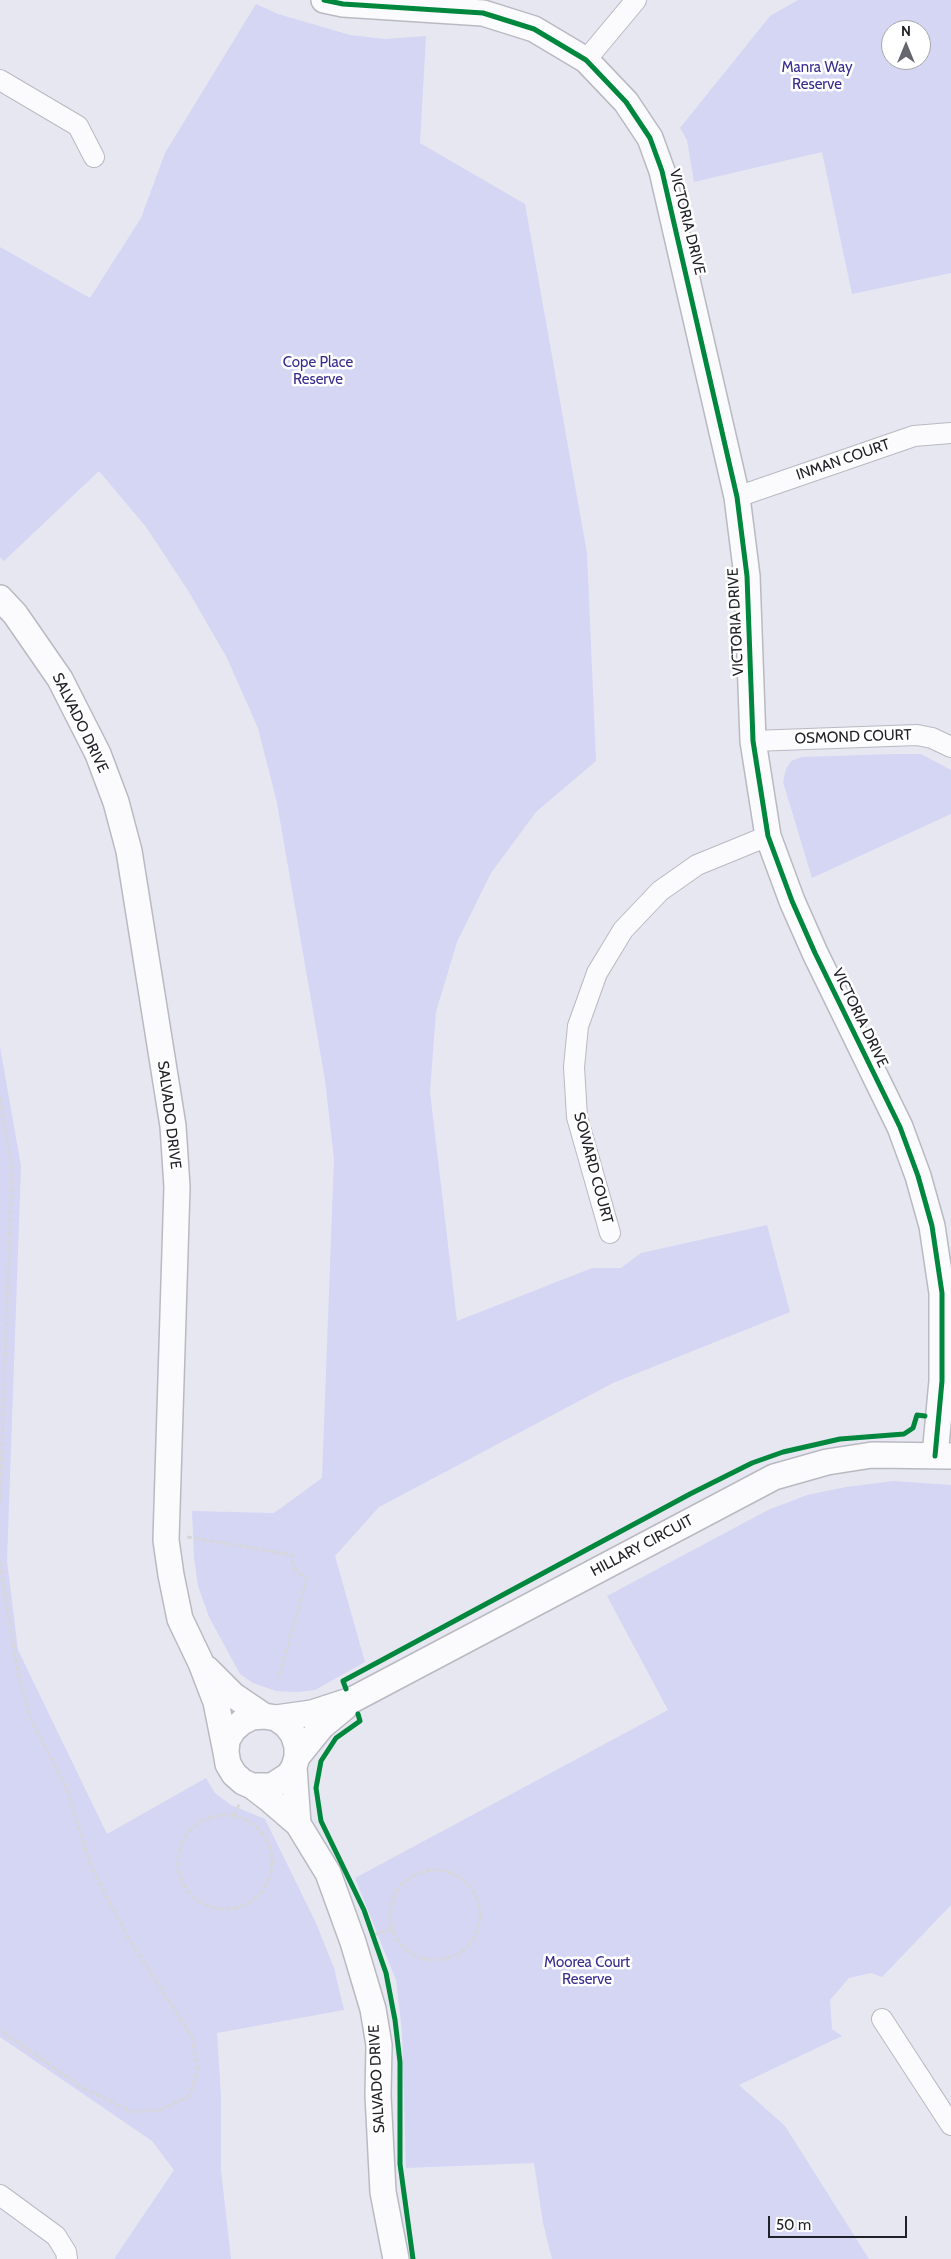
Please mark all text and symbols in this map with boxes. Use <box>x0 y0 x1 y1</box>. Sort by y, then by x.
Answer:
north arrow <box>881 20 931 70</box>
text: N <box>901 22 911 40</box>
park label: Manra Way Reserve <box>782 59 852 94</box>
street label: VICTORIA DRIVE <box>665 167 709 277</box>
park label: Cope Place Reserve <box>283 354 353 389</box>
street label: INMAN COURT <box>794 436 892 484</box>
street label: VICTORIA DRIVE <box>724 568 748 676</box>
street label: SALVADO DRIVE <box>48 670 112 776</box>
street label: OSMOND COURT <box>794 726 912 748</box>
street label: VICTORIA DRIVE <box>828 965 892 1071</box>
street label: SALVADO DRIVE <box>153 1060 185 1170</box>
street label: SOWARD COURT <box>569 1110 617 1226</box>
street label: HILLARY CIRCUIT <box>588 1511 696 1581</box>
park label: Moorea Court Reserve <box>544 1954 630 1989</box>
street label: SALVADO DRIVE <box>365 2024 389 2134</box>
scale bar <box>771 2206 910 2238</box>
text: 50 m <box>776 2216 811 2234</box>

